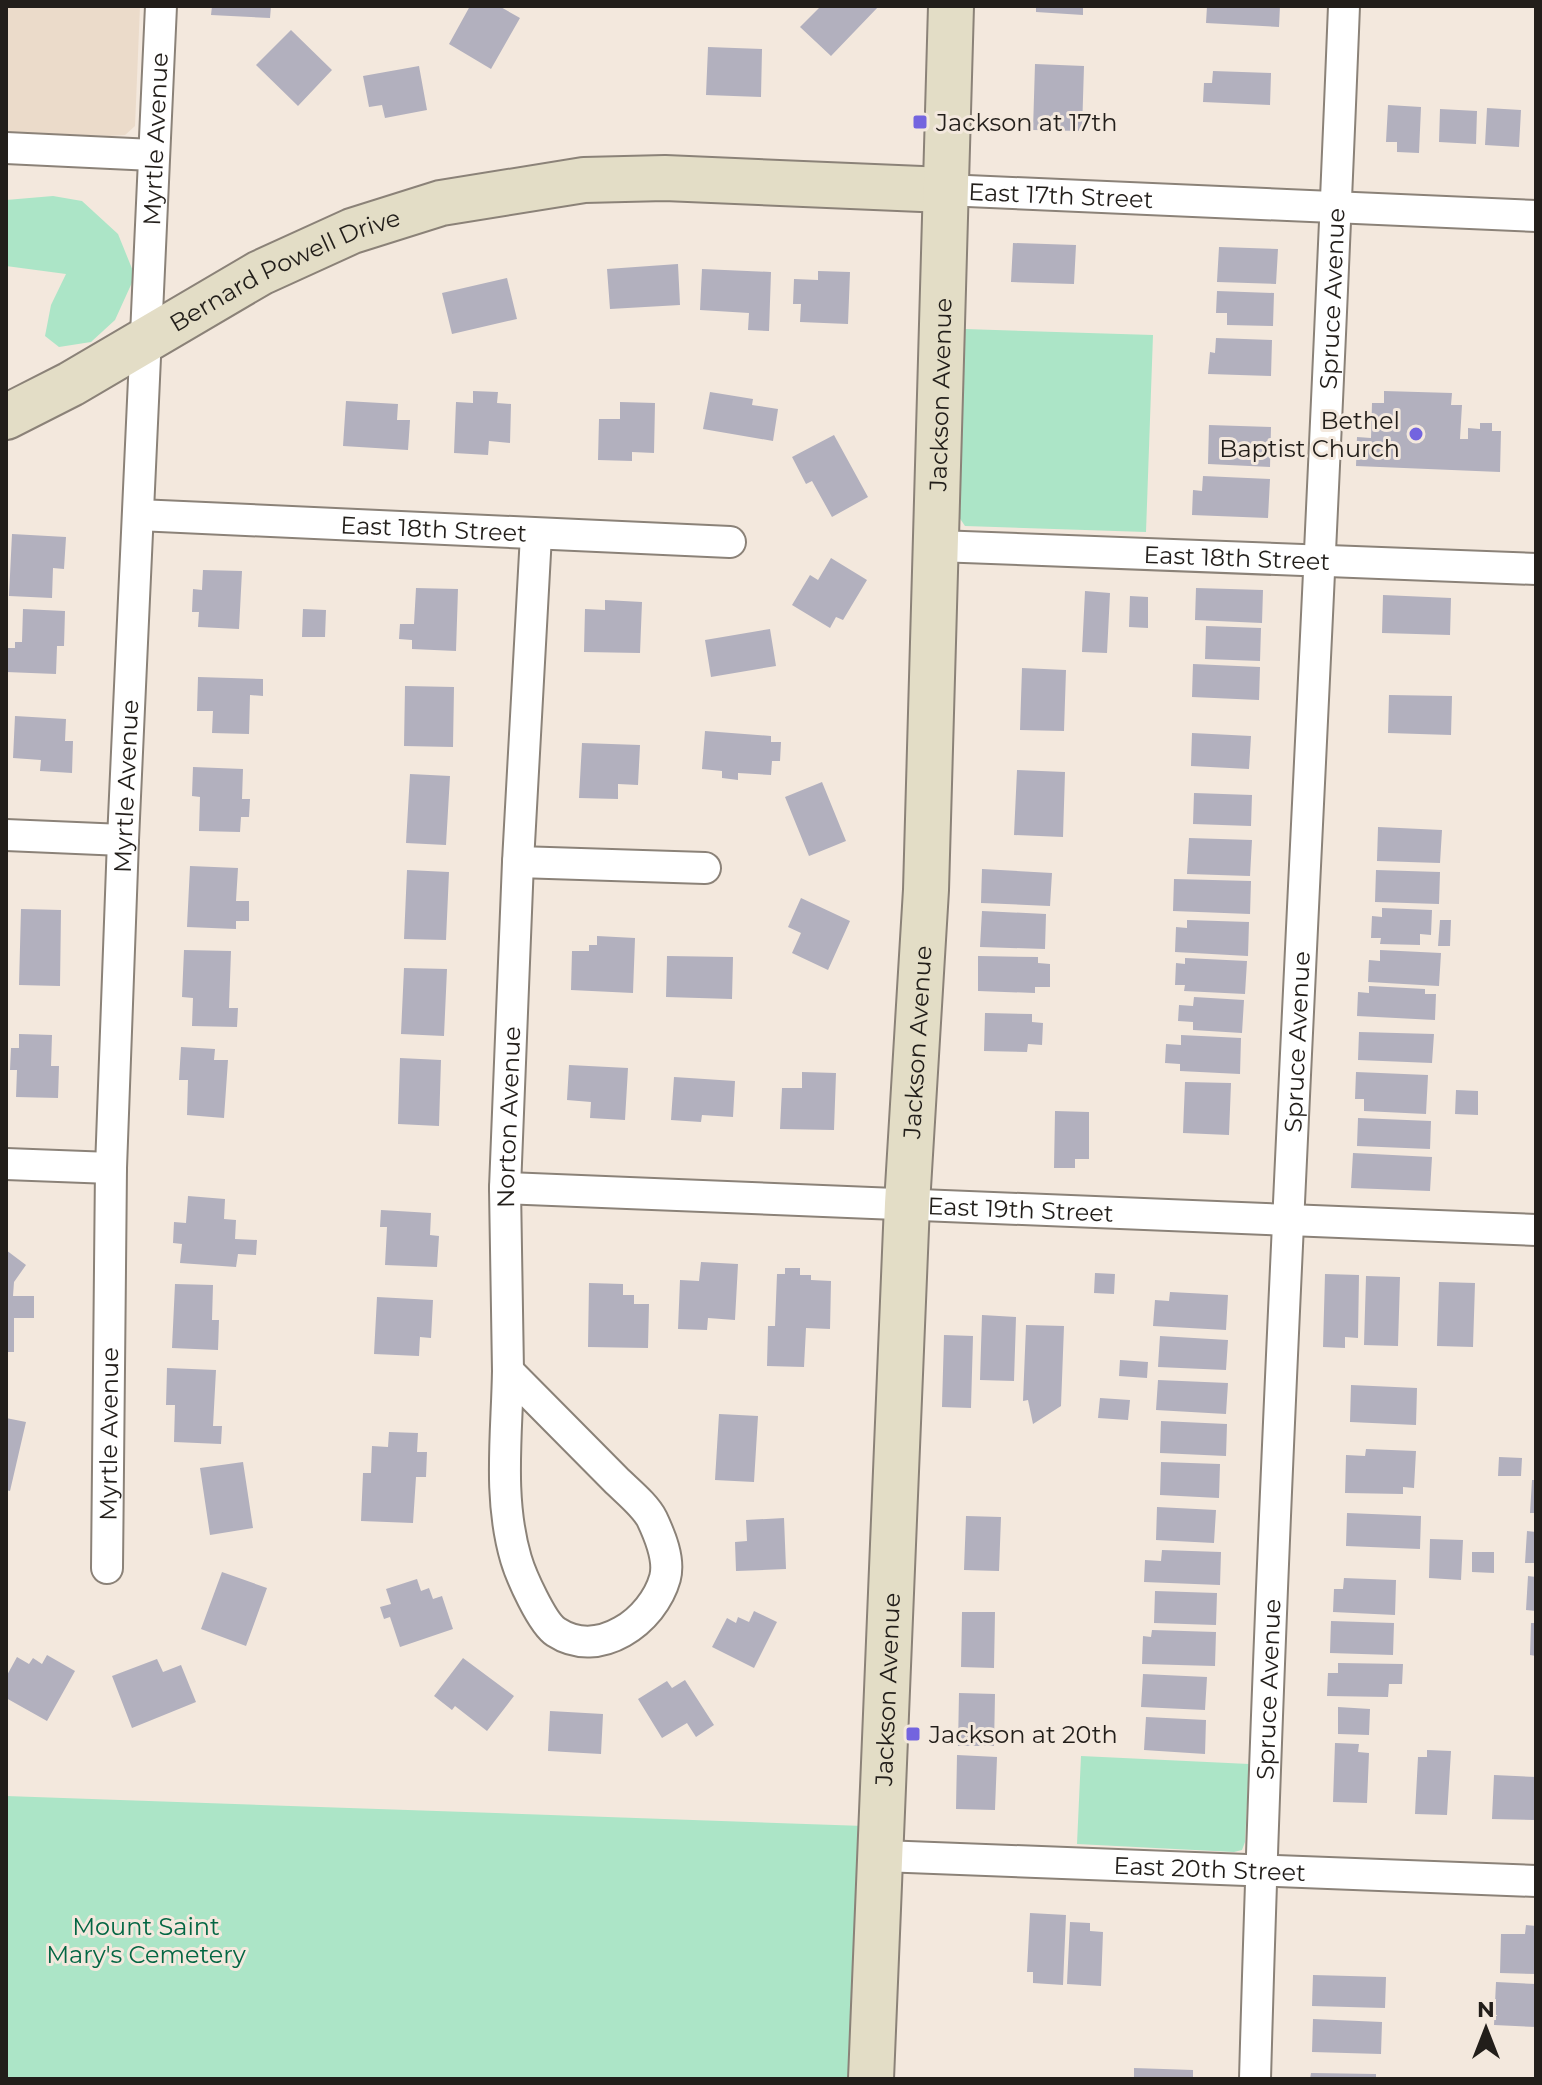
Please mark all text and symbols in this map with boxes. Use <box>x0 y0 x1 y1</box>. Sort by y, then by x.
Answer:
street label: Myrtle Avenue <box>137 52 173 226</box>
place label: Jackson at 17th <box>935 108 1117 137</box>
marker: Jackson at 17th <box>911 113 929 131</box>
street label: East 17th Street <box>968 177 1154 214</box>
street label: Bernard Powell Drive <box>164 202 404 338</box>
street label: Spruce Avenue <box>1313 207 1350 390</box>
street label: Jackson Avenue <box>923 297 957 493</box>
place label: Bethel Baptist Church <box>1219 406 1400 463</box>
marker: Bethel Baptist Church <box>1407 425 1425 443</box>
street label: East 18th Street <box>340 510 528 547</box>
street label: East 18th Street <box>1143 539 1331 576</box>
street label: Myrtle Avenue <box>107 699 144 874</box>
street label: Jackson Avenue <box>896 945 937 1140</box>
street label: Spruce Avenue <box>1278 950 1315 1133</box>
street label: Norton Avenue <box>490 1026 526 1208</box>
street label: East 19th Street <box>927 1191 1114 1227</box>
street label: Myrtle Avenue <box>93 1347 124 1521</box>
street label: Jackson Avenue <box>869 1592 905 1788</box>
street label: Spruce Avenue <box>1250 1598 1286 1780</box>
place label: Jackson at 20th <box>928 1720 1118 1749</box>
marker: Jackson at 20th <box>904 1725 922 1743</box>
street label: East 20th Street <box>1113 1850 1307 1887</box>
park label: Mount Saint Mary's Cemetery <box>46 1912 246 1969</box>
north arrow <box>1446 1989 1526 2069</box>
text: N <box>1477 1996 1495 2023</box>

